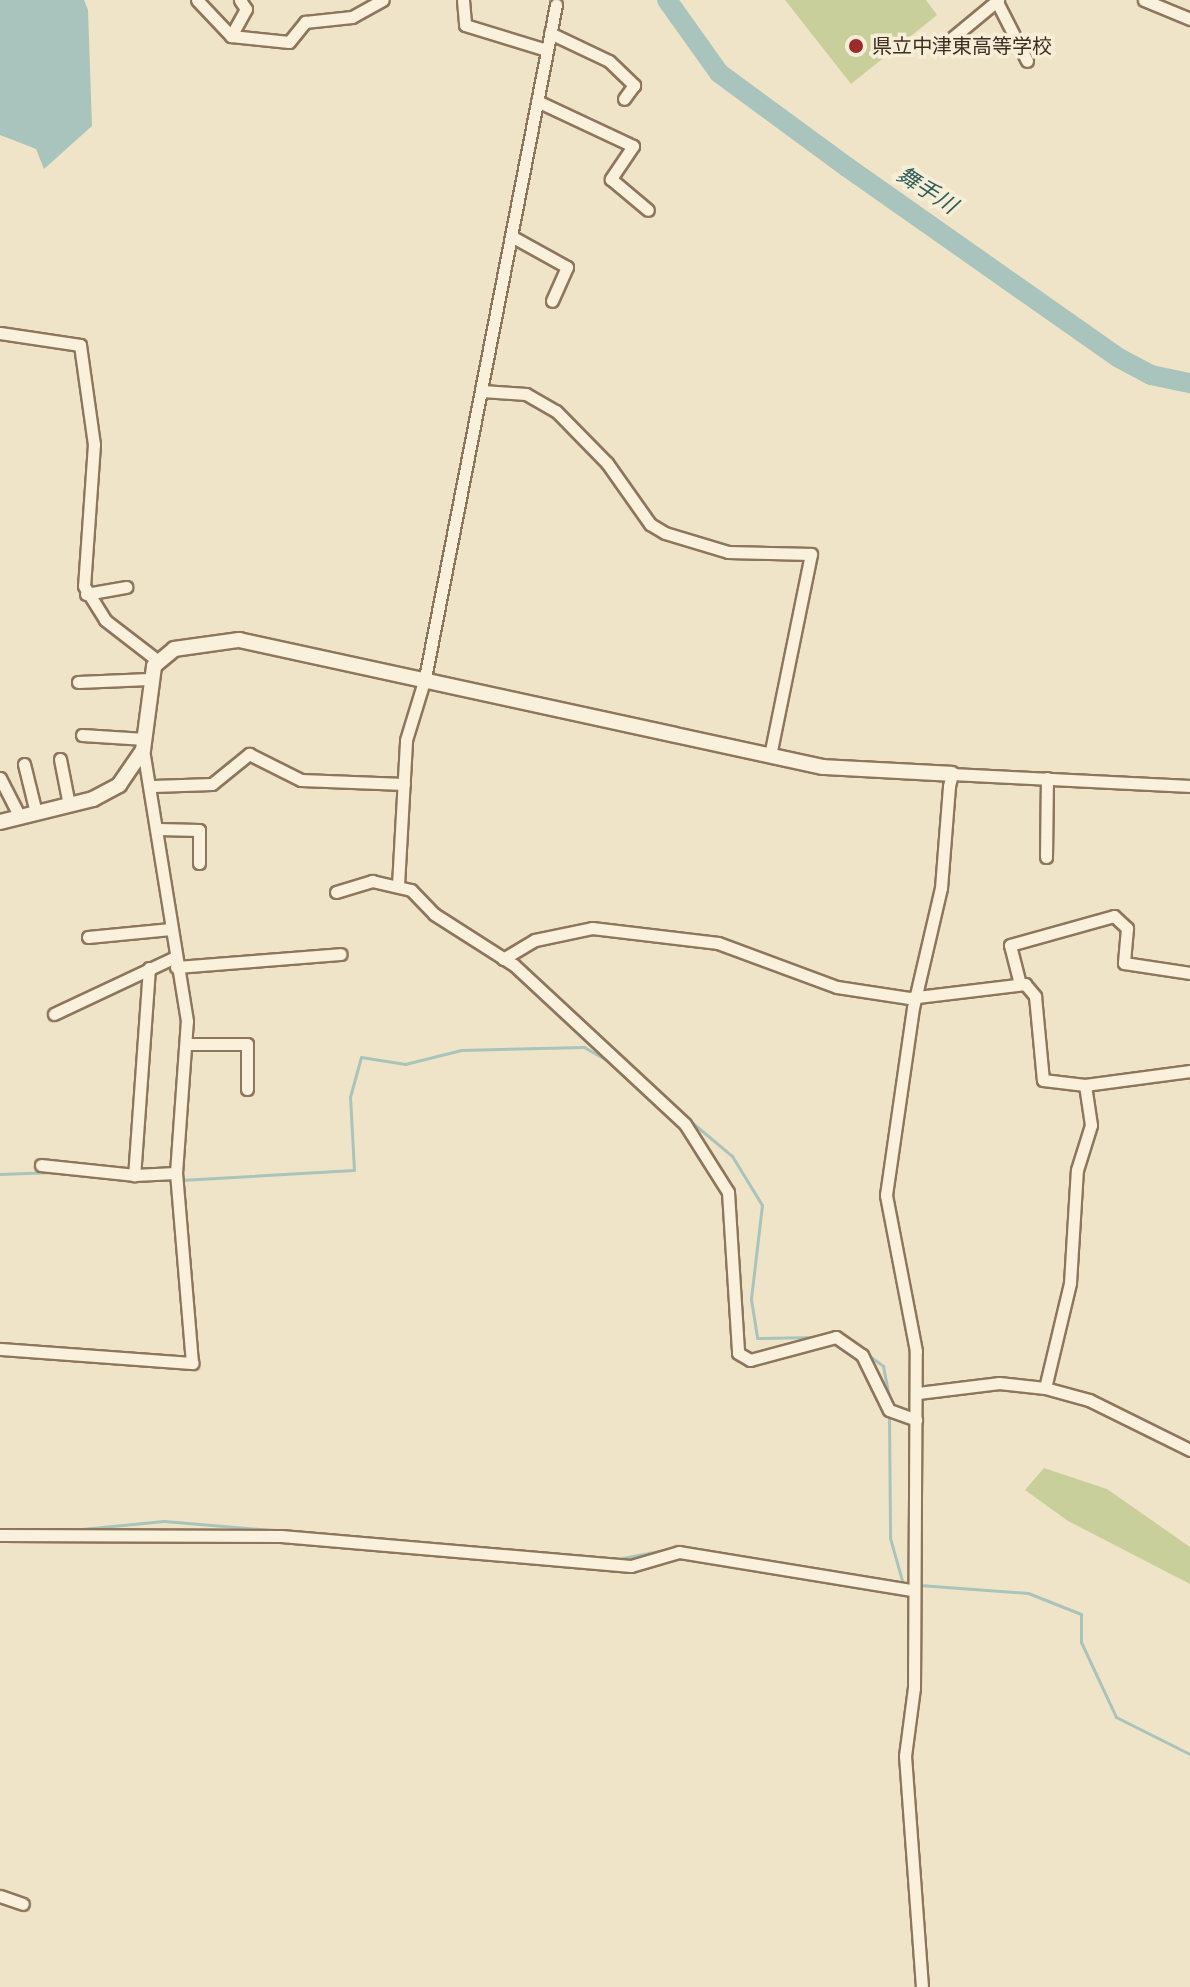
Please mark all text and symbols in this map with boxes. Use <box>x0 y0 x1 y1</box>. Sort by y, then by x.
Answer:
place label: 県立中津東高等学校 <box>872 34 1052 58</box>
marker: 県立中津東高等学校 <box>847 37 865 55</box>
water label: 舞手川 <box>892 161 962 219</box>

